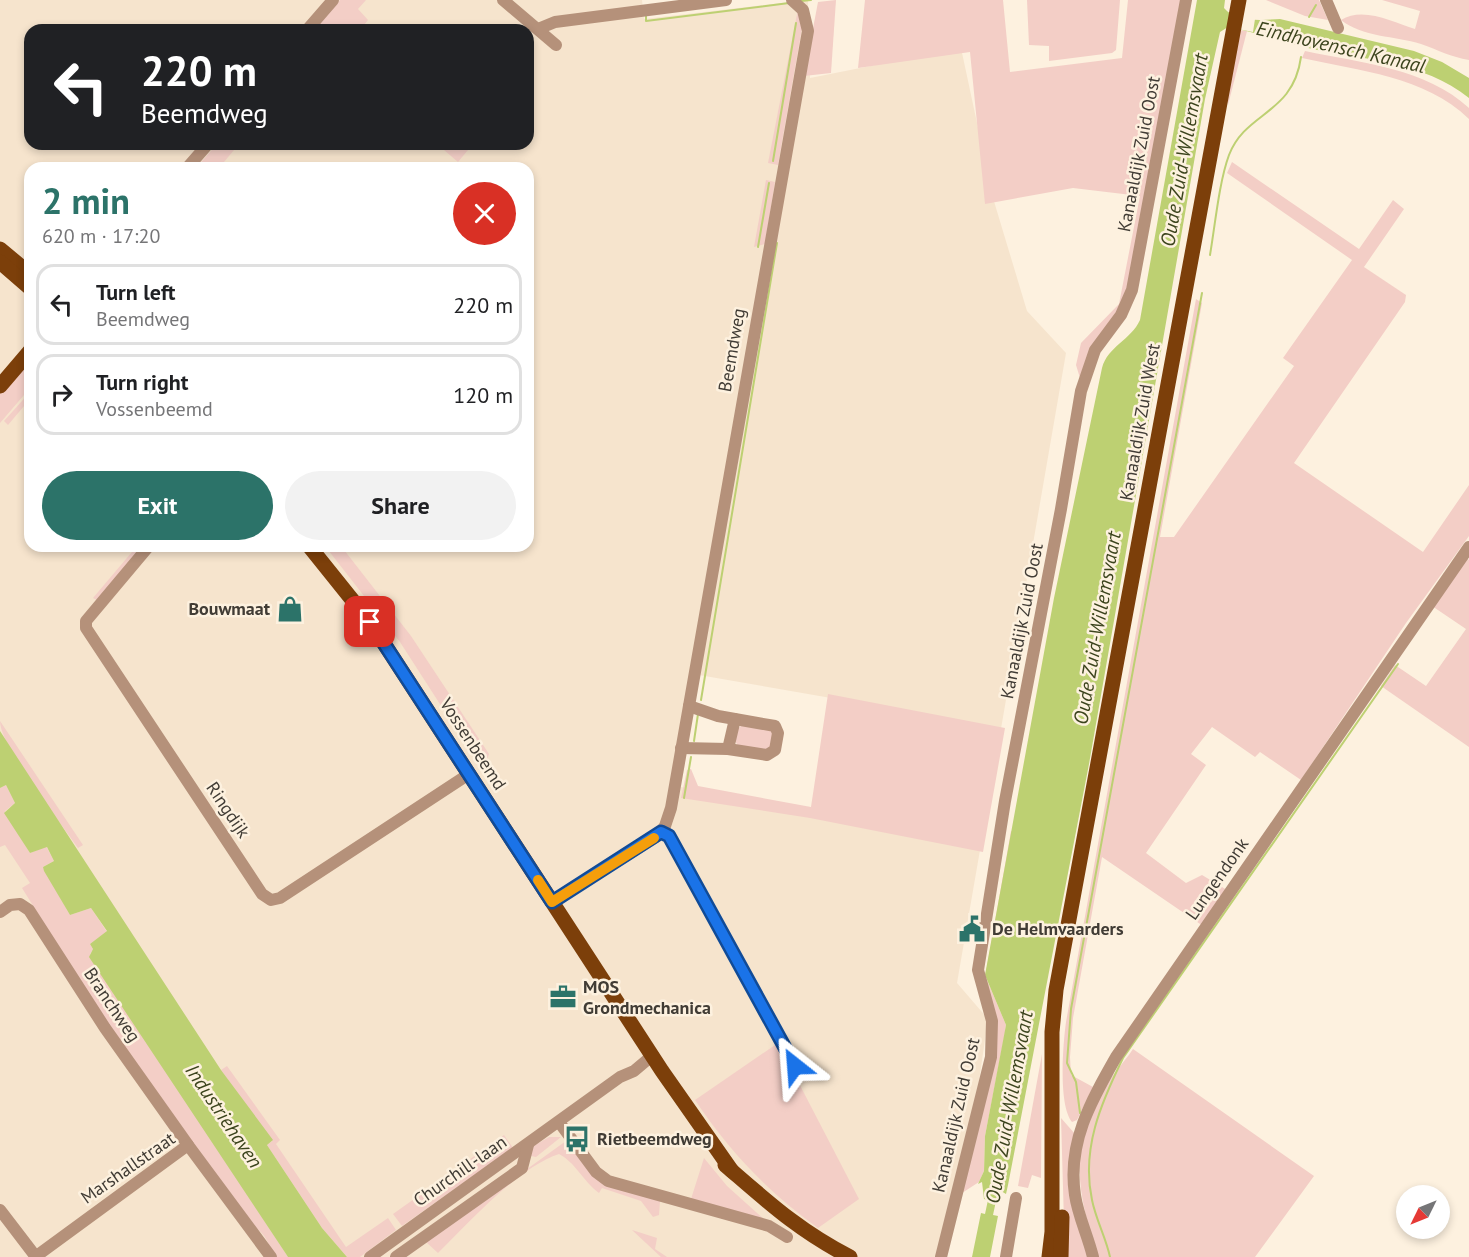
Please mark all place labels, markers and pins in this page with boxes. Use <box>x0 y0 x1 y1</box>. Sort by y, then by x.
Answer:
shop icon: Bouwmaat <box>275 594 305 624</box>
pin <box>344 596 395 647</box>
place label: Bouwmaat <box>188 597 271 620</box>
public building icon: De Helmvaarders <box>957 914 987 944</box>
place label: De Helmvaarders <box>992 917 1124 940</box>
place label: MOS Grondmechanica <box>583 975 711 1019</box>
office icon: MOS Grondmechanica <box>548 982 578 1012</box>
bus stop icon: Rietbeemdweg <box>562 1124 592 1154</box>
place label: Rietbeemdweg <box>597 1127 712 1150</box>

